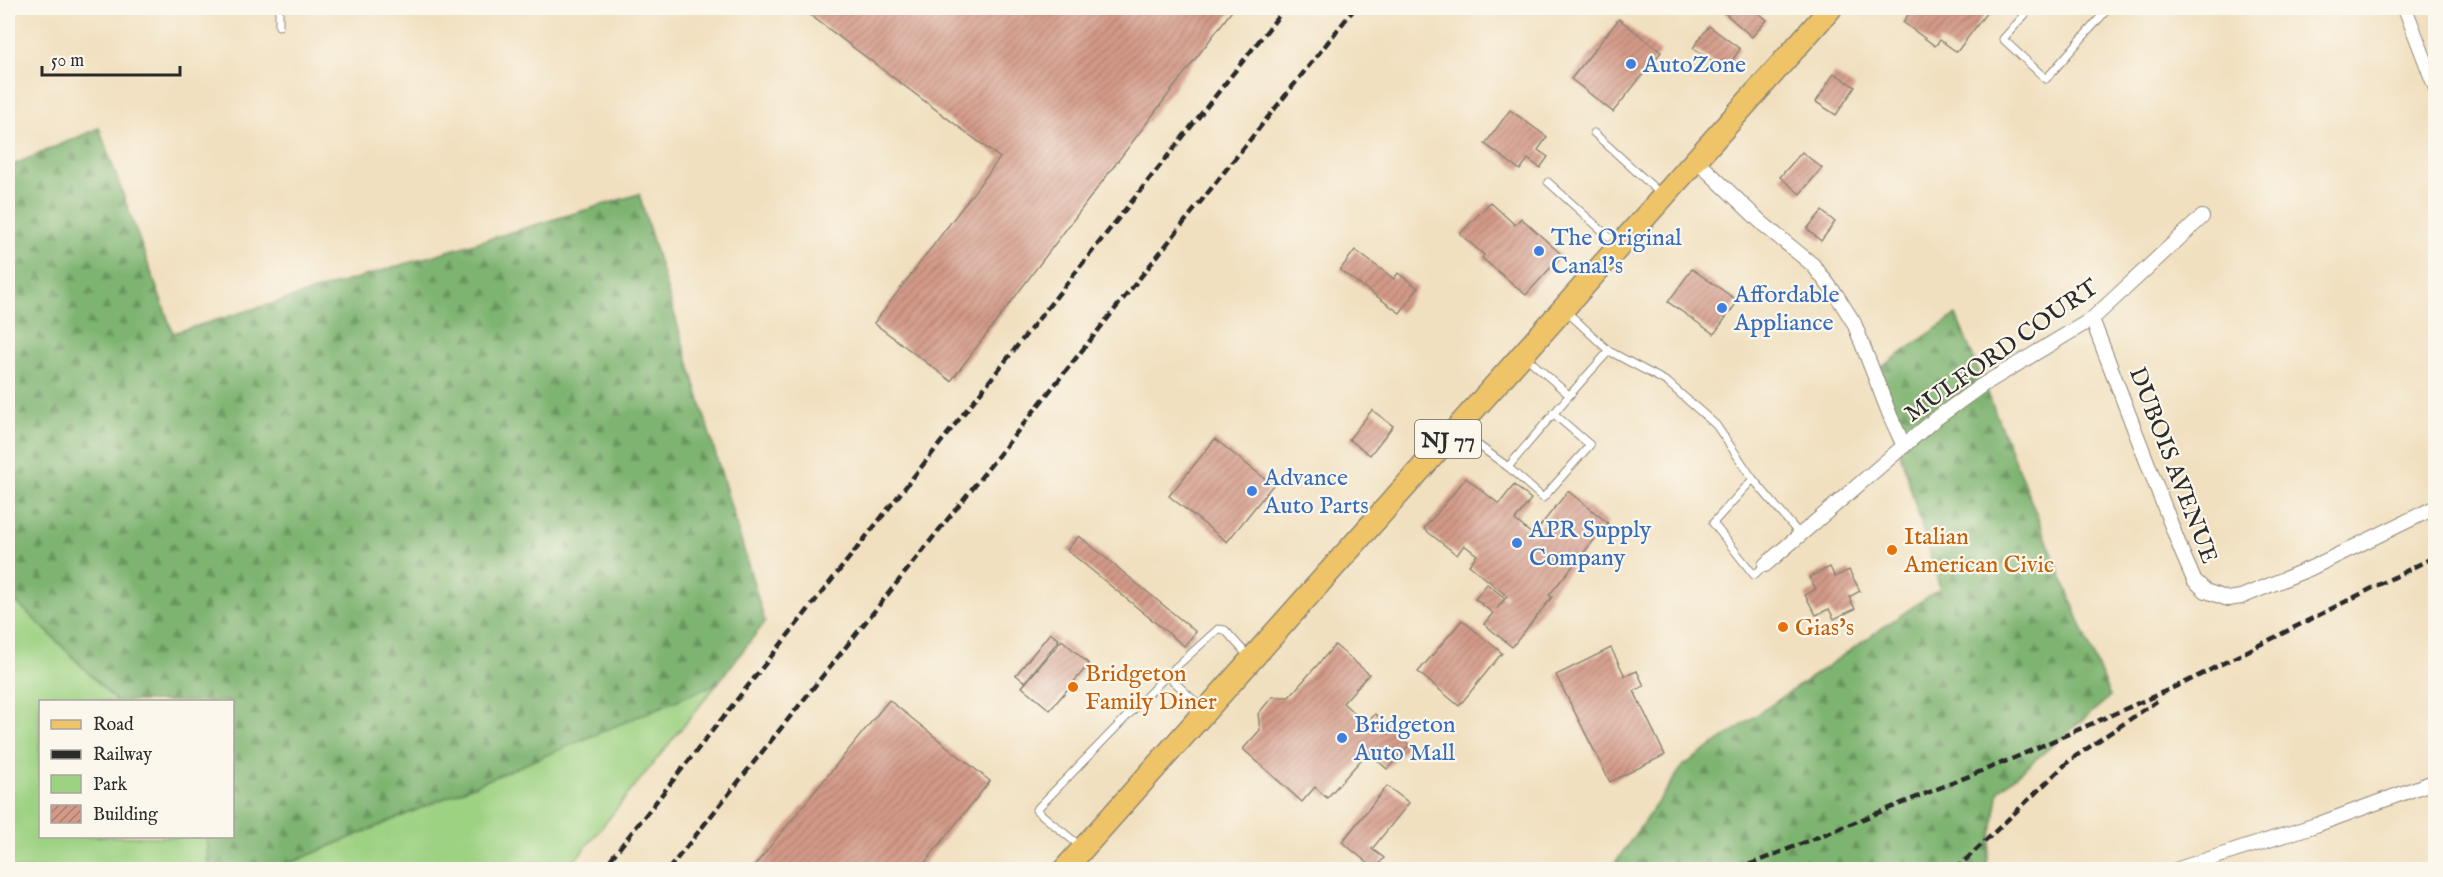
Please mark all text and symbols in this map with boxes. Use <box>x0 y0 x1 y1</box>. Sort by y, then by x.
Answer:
scale bar <box>42 39 180 77</box>
text: 50 m <box>51 50 84 73</box>
place label: AutoZone <box>1642 50 1746 81</box>
marker: AutoZone <box>1624 57 1638 71</box>
place label: The Original Canal's <box>1551 223 1682 282</box>
marker: The Original Canal's <box>1532 244 1546 258</box>
street label: MULFORD COURT <box>1899 272 2105 430</box>
place label: Affordable Appliance <box>1733 280 1840 339</box>
marker: Affordable Appliance <box>1715 301 1729 315</box>
street label: DUBOIS AVENUE <box>2121 363 2224 568</box>
road number: NJ 77 <box>1415 420 1481 458</box>
place label: Advance Auto Parts <box>1263 463 1369 522</box>
marker: Advance Auto Parts <box>1245 484 1259 498</box>
place label: APR Supply Company <box>1528 515 1651 574</box>
place label: Italian American Civic <box>1903 522 2054 581</box>
marker: APR Supply Company <box>1510 536 1524 550</box>
marker: Italian American Civic <box>1885 543 1899 557</box>
place label: Gias's <box>1795 613 1854 644</box>
marker: Gias's <box>1776 620 1790 634</box>
place label: Bridgeton Family Diner <box>1085 659 1217 718</box>
marker: Bridgeton Family Diner <box>1066 680 1080 694</box>
legend <box>39 700 234 838</box>
place label: Bridgeton Auto Mall <box>1353 710 1456 769</box>
text: Road <box>93 714 134 737</box>
marker: Bridgeton Auto Mall <box>1335 731 1349 745</box>
text: Railway <box>93 744 152 767</box>
text: Park <box>93 774 128 797</box>
text: Building <box>93 804 158 827</box>

